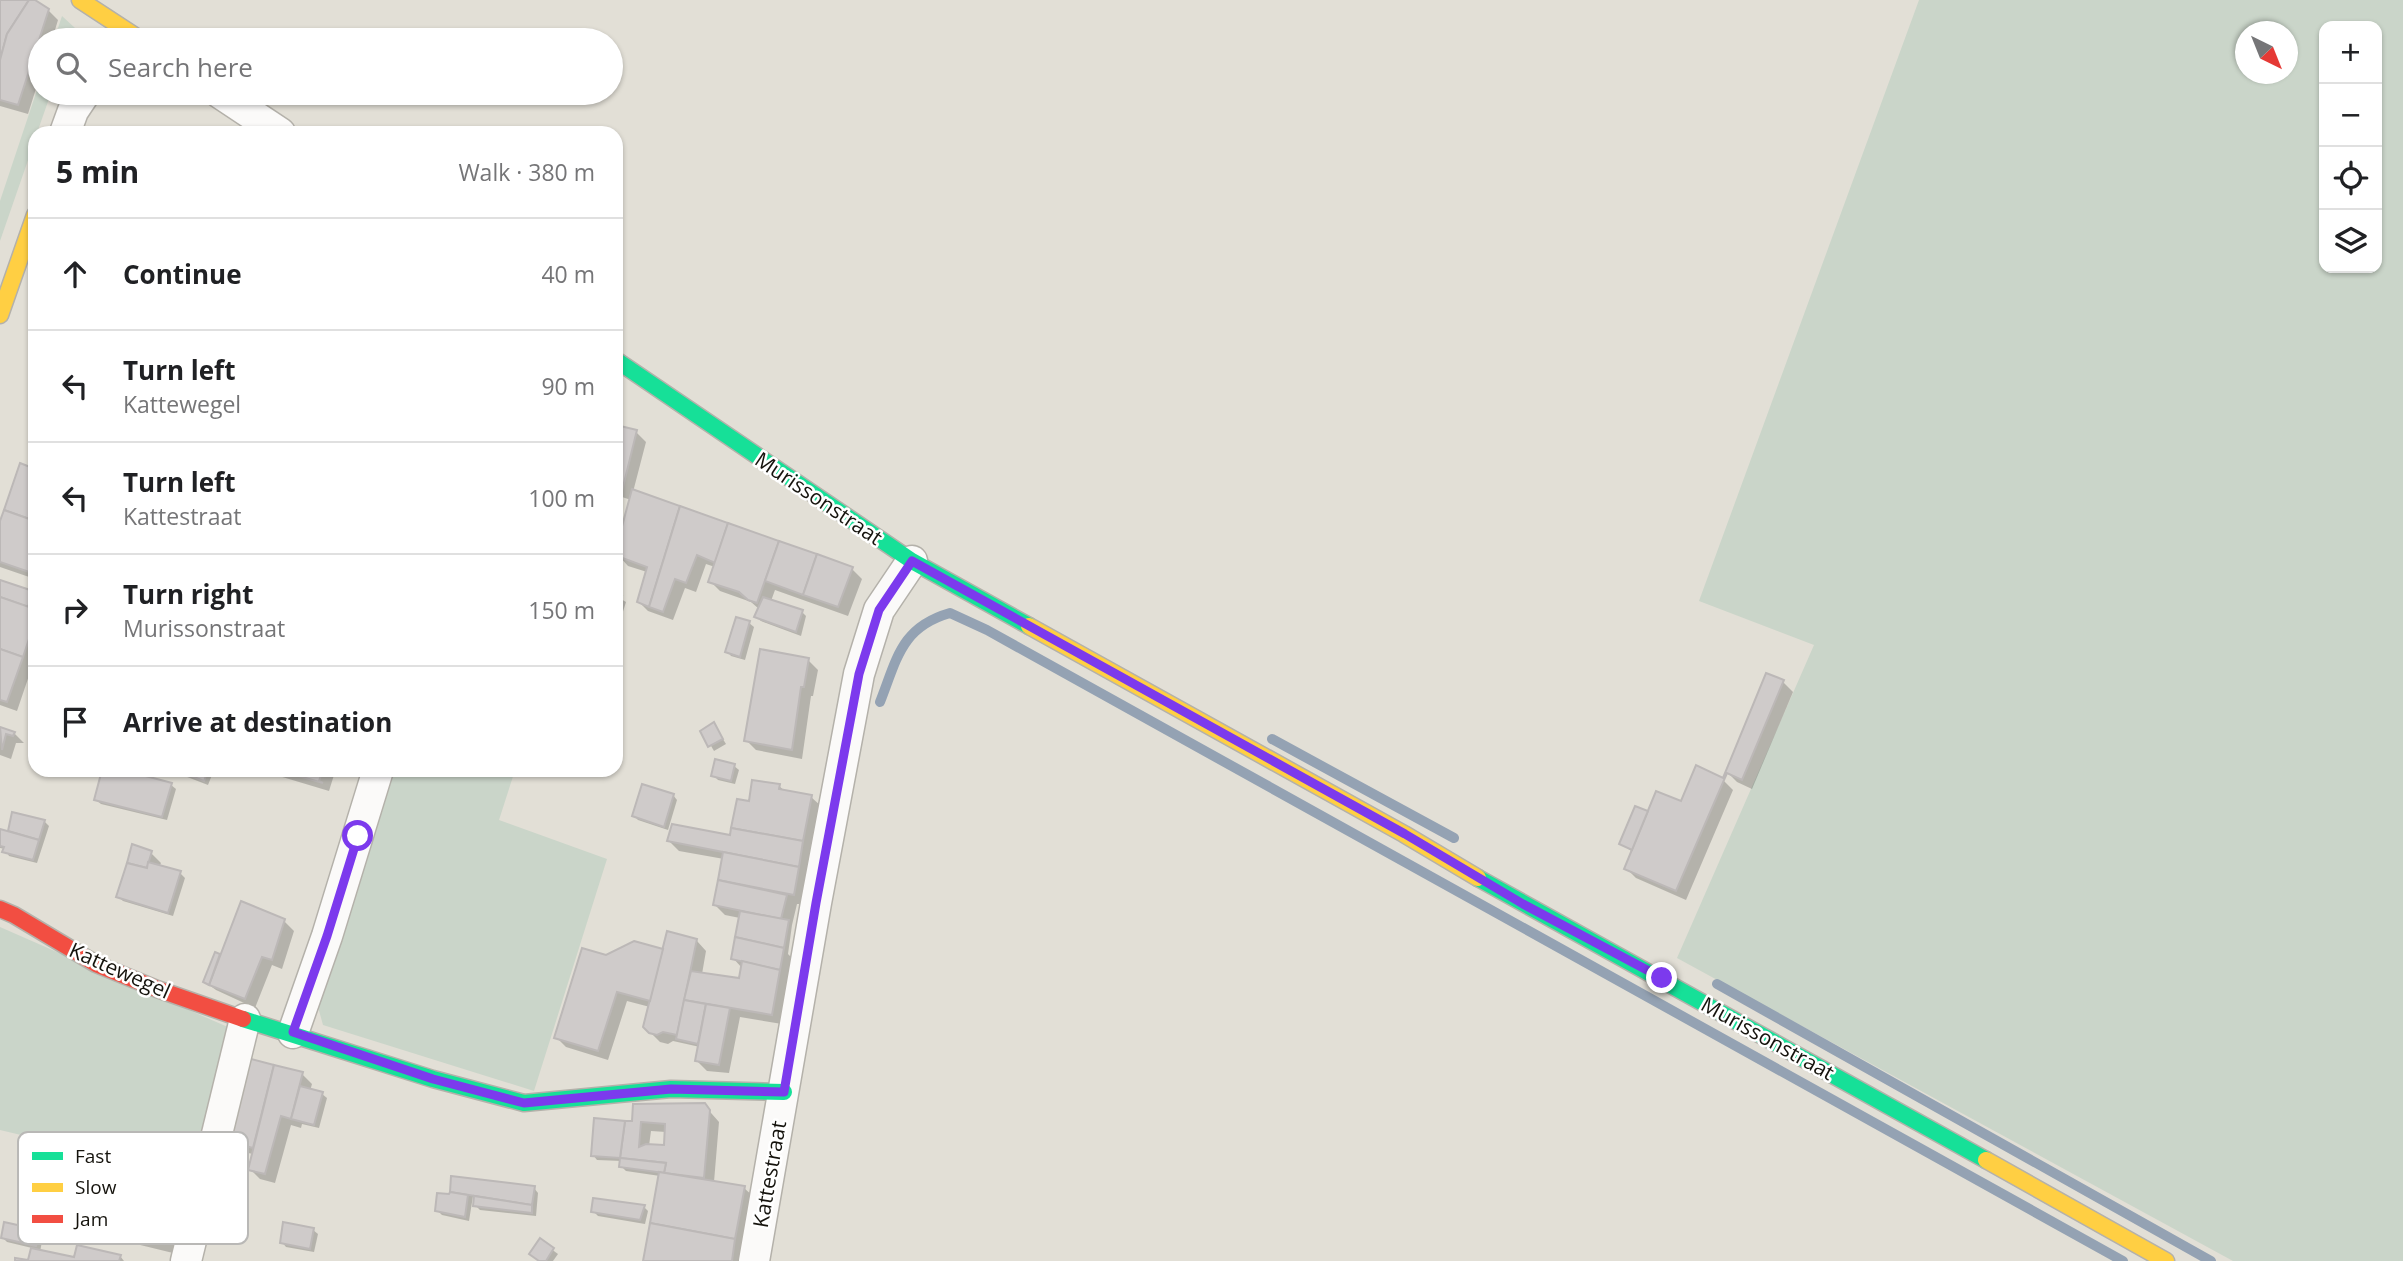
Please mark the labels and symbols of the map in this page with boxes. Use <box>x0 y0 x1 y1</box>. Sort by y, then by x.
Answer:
north arrow <box>2235 21 2298 84</box>
street label: Murissonstraat <box>750 445 888 551</box>
route start <box>342 820 373 851</box>
street label: Kattewegel <box>65 935 175 1005</box>
route end <box>1646 962 1677 993</box>
street label: Murissonstraat <box>1696 990 1840 1086</box>
street label: Kattestraat <box>746 1118 792 1230</box>
legend <box>18 1132 248 1244</box>
text: Fast <box>75 1143 111 1169</box>
text: Slow <box>75 1174 117 1200</box>
text: Jam <box>73 1206 108 1232</box>

